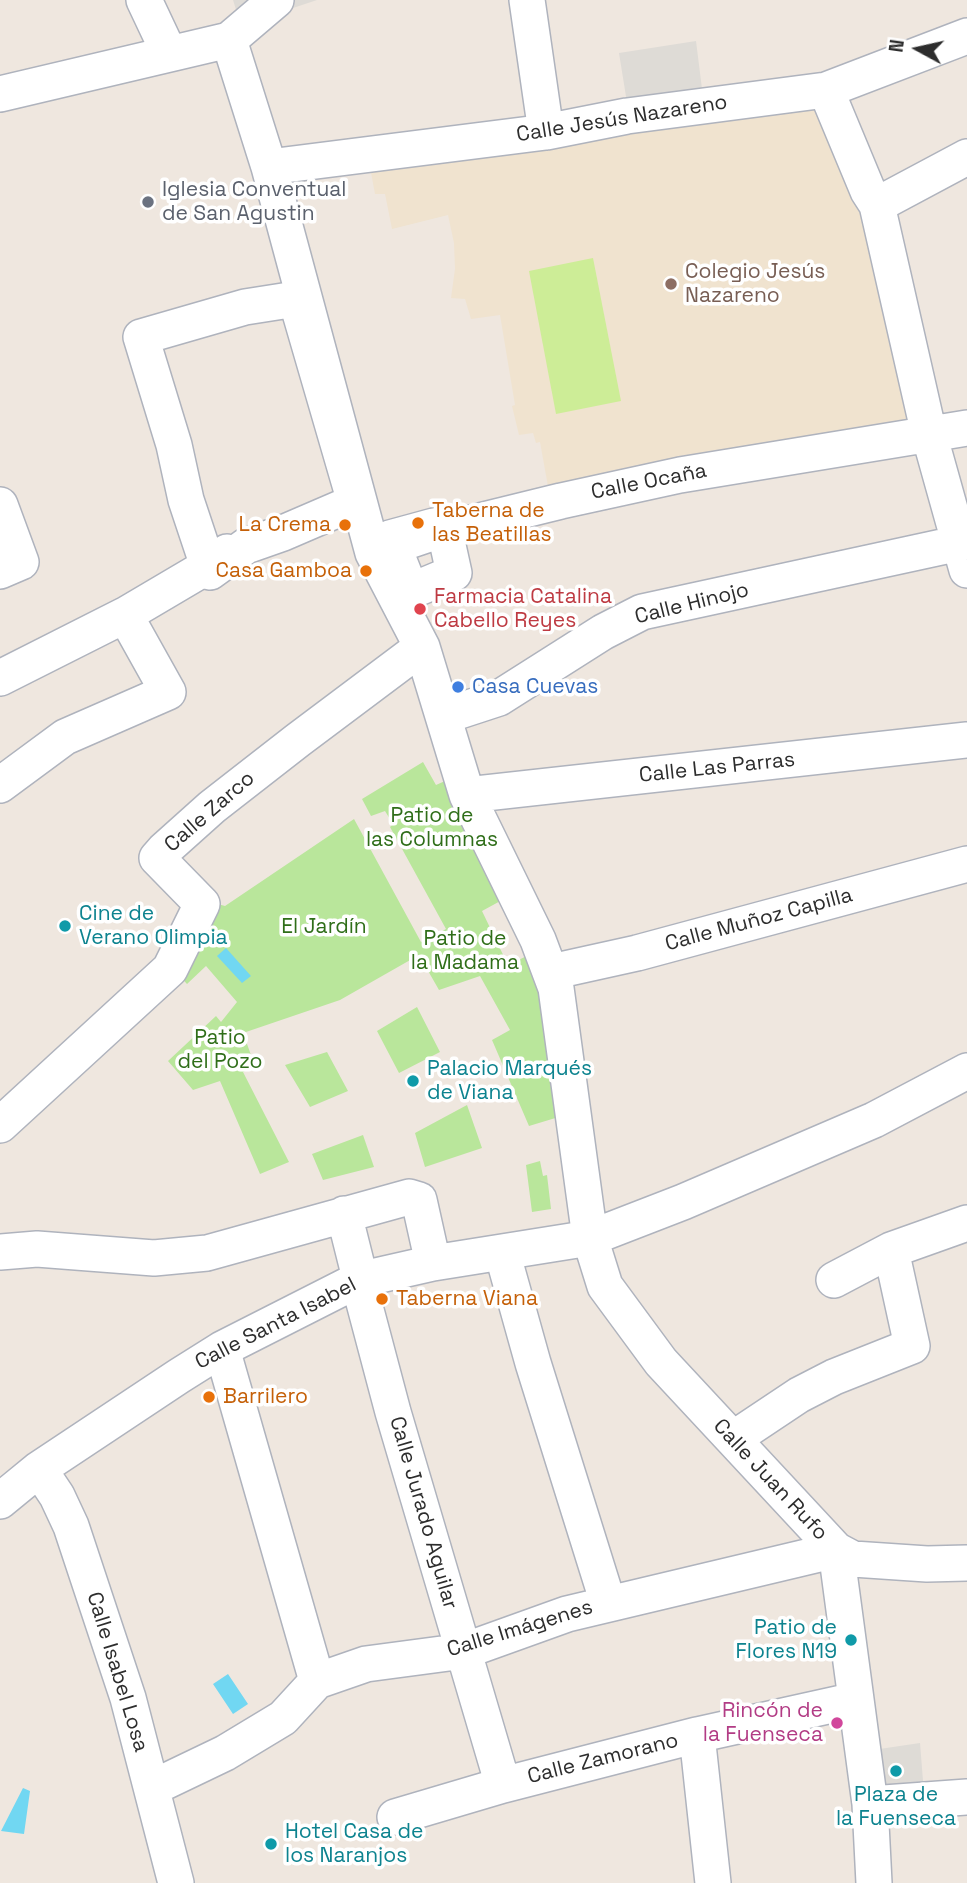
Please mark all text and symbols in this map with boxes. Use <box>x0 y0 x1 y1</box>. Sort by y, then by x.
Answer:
north arrow <box>883 14 953 84</box>
text: N <box>883 38 910 54</box>
street label: Calle Jesús Nazareno <box>515 90 729 148</box>
place label: Iglesia Conventual de San Agustin <box>162 177 347 227</box>
marker: Iglesia Conventual de San Agustin <box>140 194 156 210</box>
place label: Colegio Jesús Nazareno <box>685 259 825 309</box>
marker: Colegio Jesús Nazareno <box>663 276 679 292</box>
street label: Calle Ocaña <box>589 458 709 506</box>
place label: Taberna de las Beatillas <box>432 498 551 548</box>
place label: La Crema <box>238 512 331 538</box>
marker: Taberna de las Beatillas <box>410 515 426 531</box>
marker: La Crema <box>337 517 353 533</box>
place label: Casa Gamboa <box>216 558 352 584</box>
marker: Casa Gamboa <box>358 563 374 579</box>
street label: Calle Hinojo <box>632 578 752 630</box>
place label: Farmacia Catalina Cabello Reyes <box>434 584 612 634</box>
marker: Farmacia Catalina Cabello Reyes <box>412 601 428 617</box>
place label: Casa Cuevas <box>472 674 598 700</box>
marker: Casa Cuevas <box>450 679 466 695</box>
street label: Calle Las Parras <box>638 747 796 789</box>
street label: Calle Zarco <box>160 766 260 858</box>
park label: Patio de las Columnas <box>366 803 498 853</box>
street label: Calle Muñoz Capilla <box>662 883 856 957</box>
place label: Cine de Verano Olimpia <box>79 901 228 951</box>
park label: El Jardín <box>281 914 367 940</box>
marker: Cine de Verano Olimpia <box>57 918 73 934</box>
park label: Patio de la Madama <box>411 926 519 976</box>
park label: Patio del Pozo <box>178 1025 262 1075</box>
place label: Palacio Marqués de Viana <box>427 1056 592 1106</box>
marker: Palacio Marqués de Viana <box>405 1073 421 1089</box>
street label: Calle Santa Isabel <box>191 1272 361 1376</box>
place label: Taberna Viana <box>396 1286 538 1312</box>
marker: Taberna Viana <box>374 1291 390 1307</box>
place label: Barrilero <box>223 1384 308 1410</box>
marker: Barrilero <box>201 1389 217 1405</box>
street label: Calle Jurado Aguilar <box>383 1414 463 1612</box>
street label: Calle Juan Rufo <box>707 1414 833 1546</box>
street label: Calle Isabel Losa <box>81 1589 153 1755</box>
street label: Calle Imágenes <box>444 1595 596 1663</box>
place label: Patio de Flores N19 <box>736 1615 837 1665</box>
marker: Patio de Flores N19 <box>843 1632 859 1648</box>
place label: Rincón de la Fuenseca <box>703 1698 823 1748</box>
marker: Rincón de la Fuenseca <box>829 1715 845 1731</box>
street label: Calle Zamorano <box>525 1728 681 1790</box>
marker: Plaza de la Fuenseca <box>888 1763 904 1779</box>
place label: Plaza de la Fuenseca <box>836 1782 956 1832</box>
place label: Hotel Casa de los Naranjos <box>285 1819 423 1869</box>
marker: Hotel Casa de los Naranjos <box>263 1836 279 1852</box>

